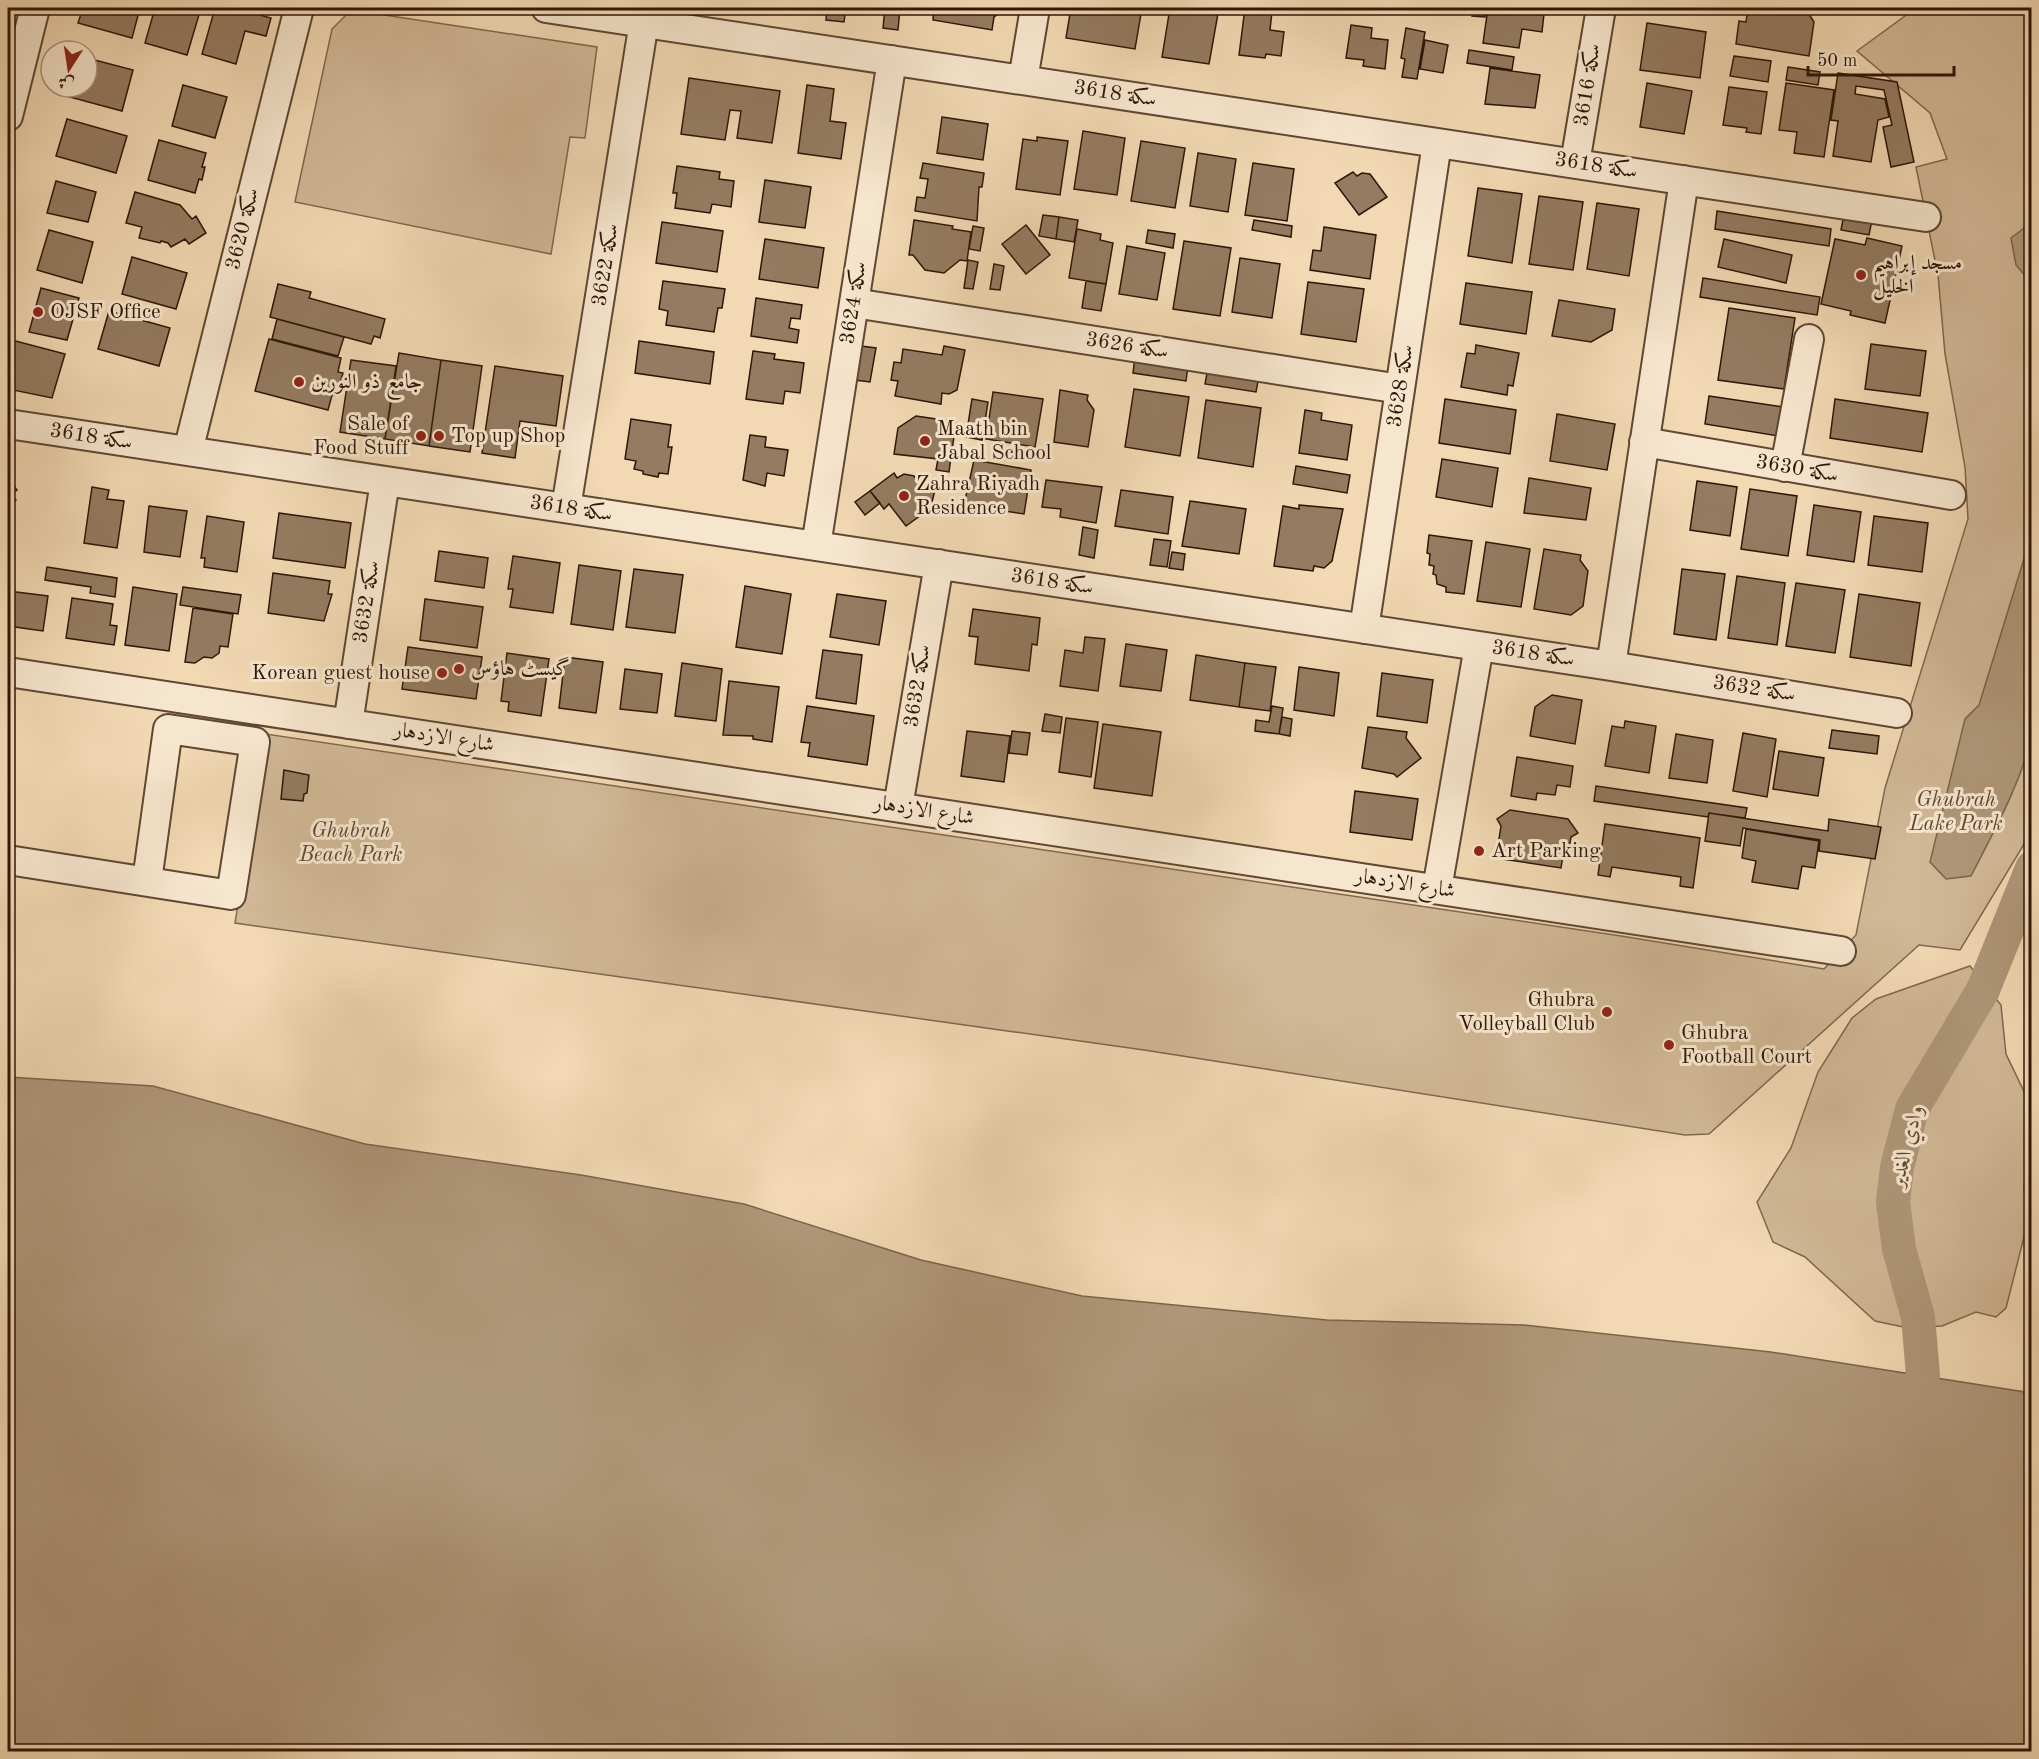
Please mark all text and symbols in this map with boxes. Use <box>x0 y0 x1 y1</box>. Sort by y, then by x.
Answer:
north arrow <box>39 39 99 99</box>
scale bar <box>1808 39 1954 77</box>
street label: سكة 3616 <box>1569 42 1605 128</box>
text: 50 m <box>1817 52 1857 70</box>
text: ش <box>57 72 76 91</box>
street label: سكة 3618 <box>1072 75 1158 111</box>
street label: سكة 3618 <box>1553 147 1639 183</box>
street label: سكة 3620 <box>221 186 263 272</box>
street label: سكة 3622 <box>587 222 623 308</box>
place label: مسجد إبراهيم الخليل <box>1873 253 1962 301</box>
street label: سكة 3624 <box>835 260 871 346</box>
marker: مسجد إبراهيم الخليل <box>1854 268 1868 282</box>
place label: OJSF Office <box>50 302 161 323</box>
marker: OJSF Office <box>31 305 45 319</box>
street label: سكة 3626 <box>1084 327 1170 363</box>
street label: سكة 3628 <box>1382 343 1418 429</box>
place label: جامع ذو النورين <box>311 372 422 400</box>
marker: جامع ذو النورين <box>292 375 306 389</box>
place label: Sale of Food Stuff <box>313 414 410 459</box>
street label: سكة 3618 <box>48 418 134 454</box>
place label: Maath bin Jabal School <box>937 419 1052 464</box>
place label: Top up Shop <box>451 426 565 447</box>
marker: Sale of Food Stuff <box>414 429 428 443</box>
marker: Top up Shop <box>432 429 446 443</box>
marker: Maath bin Jabal School <box>918 434 932 448</box>
street label: سكة 3630 <box>1754 449 1840 487</box>
place label: Zahra Riyadh Residence <box>916 474 1040 519</box>
marker: Zahra Riyadh Residence <box>897 489 911 503</box>
street label: سكة 3618 <box>528 490 614 526</box>
street label: سكة 3632 <box>348 559 384 645</box>
street label: سكة 3618 <box>1009 563 1095 599</box>
street label: سكة 3618 <box>1490 635 1576 671</box>
street label: سكة 3632 <box>899 643 935 729</box>
place label: گیسٹ ہاؤس <box>471 656 570 681</box>
marker: گیسٹ ہاؤس <box>452 662 466 676</box>
place label: Korean guest house <box>251 663 430 684</box>
marker: Korean guest house <box>435 666 449 680</box>
street label: سكة 3632 <box>1711 670 1797 706</box>
street label: شارع الازدهار <box>390 719 495 762</box>
park label: Ghubrah Lake Park <box>1908 790 2003 835</box>
street label: شارع الازدهار <box>870 792 975 835</box>
park label: Ghubrah Beach Park <box>298 821 403 866</box>
place label: Art Parking <box>1491 841 1601 862</box>
marker: Art Parking <box>1472 844 1486 858</box>
street label: شارع الازدهار <box>1351 865 1456 908</box>
place label: Ghubra Volleyball Club <box>1458 990 1595 1035</box>
marker: Ghubra Volleyball Club <box>1600 1005 1614 1019</box>
place label: Ghubra Football Court <box>1681 1023 1812 1068</box>
marker: Ghubra Football Court <box>1662 1038 1676 1052</box>
water label: وادي الغدير <box>1886 1103 1933 1193</box>

